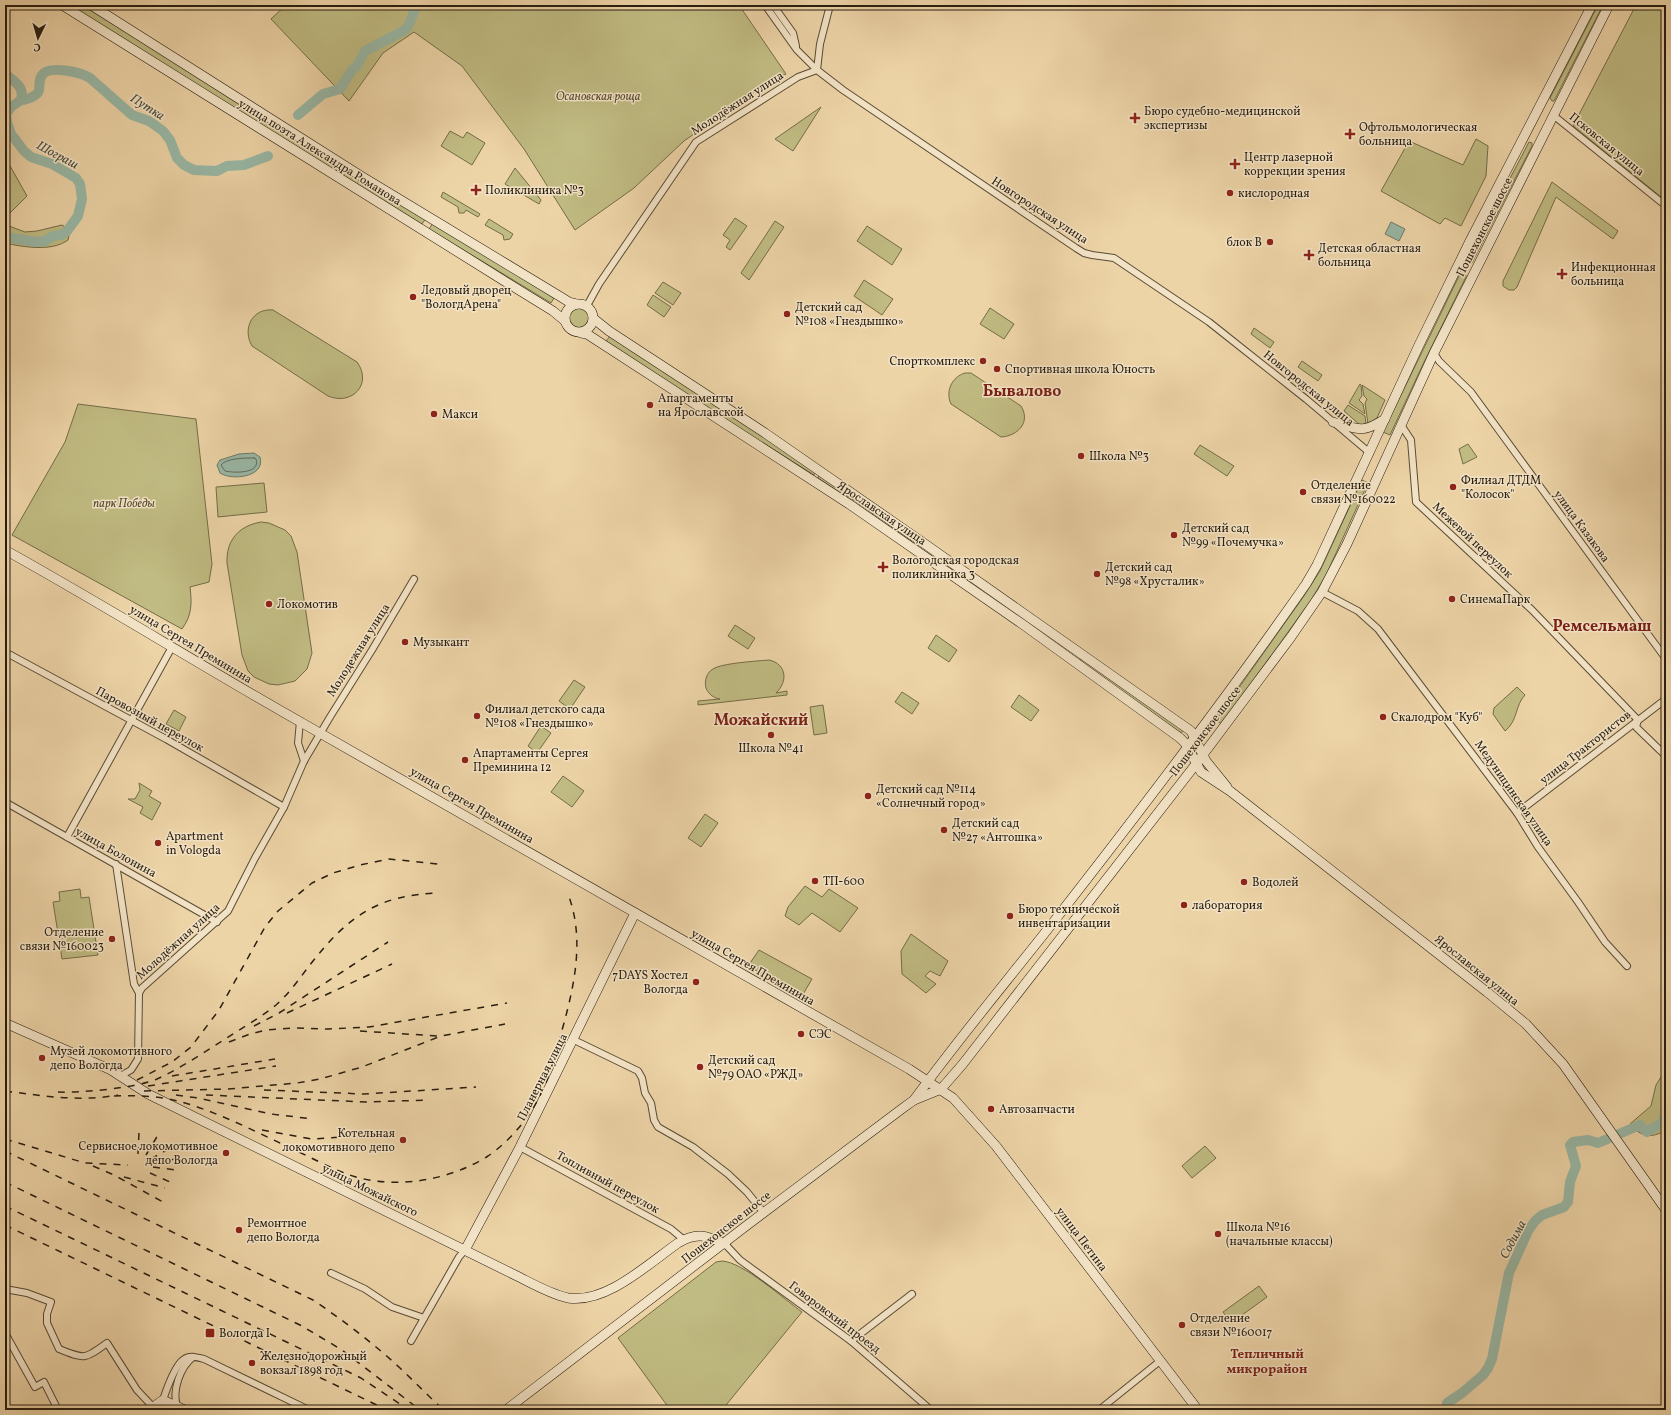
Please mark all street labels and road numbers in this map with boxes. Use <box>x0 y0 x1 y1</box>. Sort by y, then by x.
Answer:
street label: Молодёжная улица <box>688 68 787 140</box>
street label: улица поэта Александра Романова <box>235 96 404 210</box>
street label: Псковская улица <box>1565 109 1647 180</box>
street label: Новгородская улица <box>988 173 1091 248</box>
street label: Пошехонское шоссе <box>1453 175 1517 280</box>
street label: Новгородская улица <box>1260 347 1357 430</box>
street label: Ярославская улица <box>834 478 929 550</box>
street label: улица Казакова <box>1550 487 1613 566</box>
street label: Межевой переулок <box>1429 499 1516 583</box>
street label: Молодежная улица <box>324 601 394 700</box>
street label: улица Сергея Преминина <box>126 602 255 688</box>
street label: Паровозный переулок <box>92 683 207 757</box>
street label: Пошехонское шоссе <box>1166 683 1245 780</box>
street label: улица Трактористов <box>1537 707 1635 788</box>
street label: Медуницинская улица <box>1471 737 1556 850</box>
street label: улица Сергея Преминина <box>407 764 536 848</box>
street label: улица Болонина <box>72 824 159 882</box>
street label: Молодёжная улица <box>133 900 224 984</box>
street label: улица Сергея Преминина <box>688 926 817 1010</box>
street label: Ярославская улица <box>1431 932 1522 1010</box>
street label: Планерная улица <box>514 1031 572 1124</box>
street label: Топливный переулок <box>553 1148 662 1218</box>
street label: улица Можайского <box>319 1161 420 1221</box>
street label: Пошехонское шоссе <box>679 1188 775 1268</box>
street label: улица Петина <box>1052 1204 1111 1275</box>
street label: Говоровский проезд <box>785 1278 884 1358</box>

